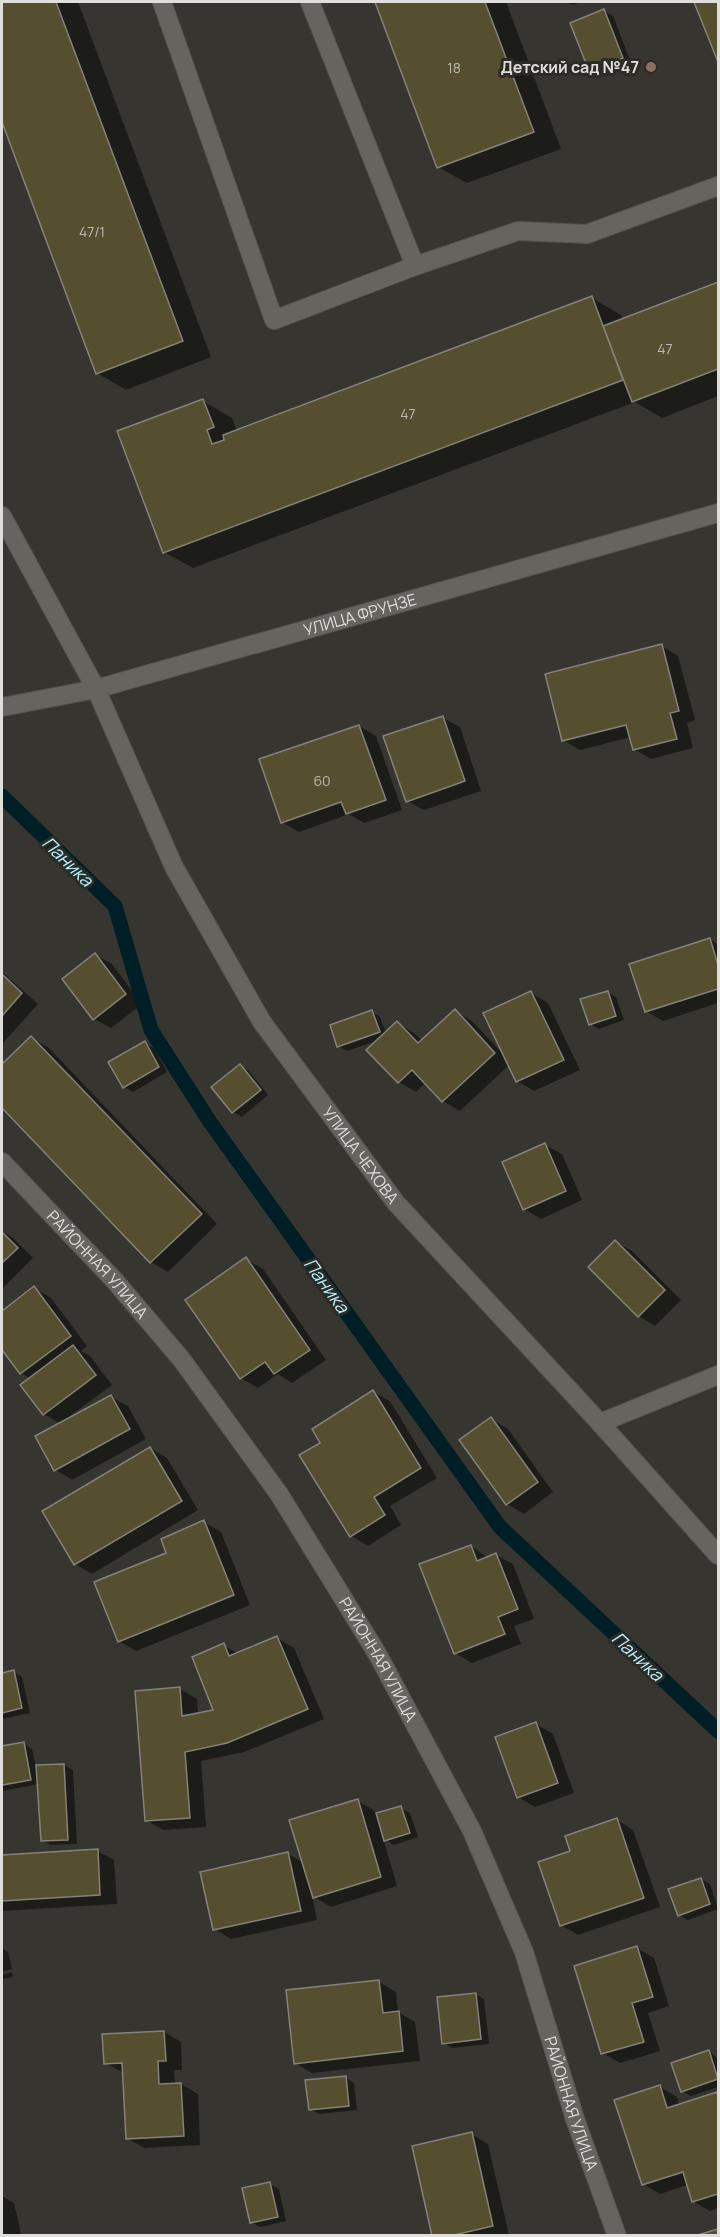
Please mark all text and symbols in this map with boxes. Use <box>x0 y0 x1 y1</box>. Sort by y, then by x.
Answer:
place label: Детский сад №47 <box>501 56 639 78</box>
house number: 18 <box>447 58 461 77</box>
marker: Детский сад №47 <box>644 60 658 74</box>
house number: 47/1 <box>79 222 105 241</box>
house number: 47 <box>657 339 673 358</box>
house number: 47 <box>400 404 416 423</box>
street label: УЛИЦА ФРУНЗЕ <box>301 588 419 641</box>
house number: 60 <box>313 771 331 790</box>
water label: Паника <box>37 831 99 892</box>
street label: УЛИЦА ЧЕХОВА <box>317 1102 404 1208</box>
street label: РАЙОННАЯ УЛИЦА <box>42 1205 153 1323</box>
water label: Паника <box>299 1253 356 1318</box>
street label: РАЙОННАЯ УЛИЦА <box>334 1593 423 1725</box>
water label: Паника <box>607 1626 670 1687</box>
street label: РАЙОННАЯ УЛИЦА <box>539 2034 604 2174</box>

